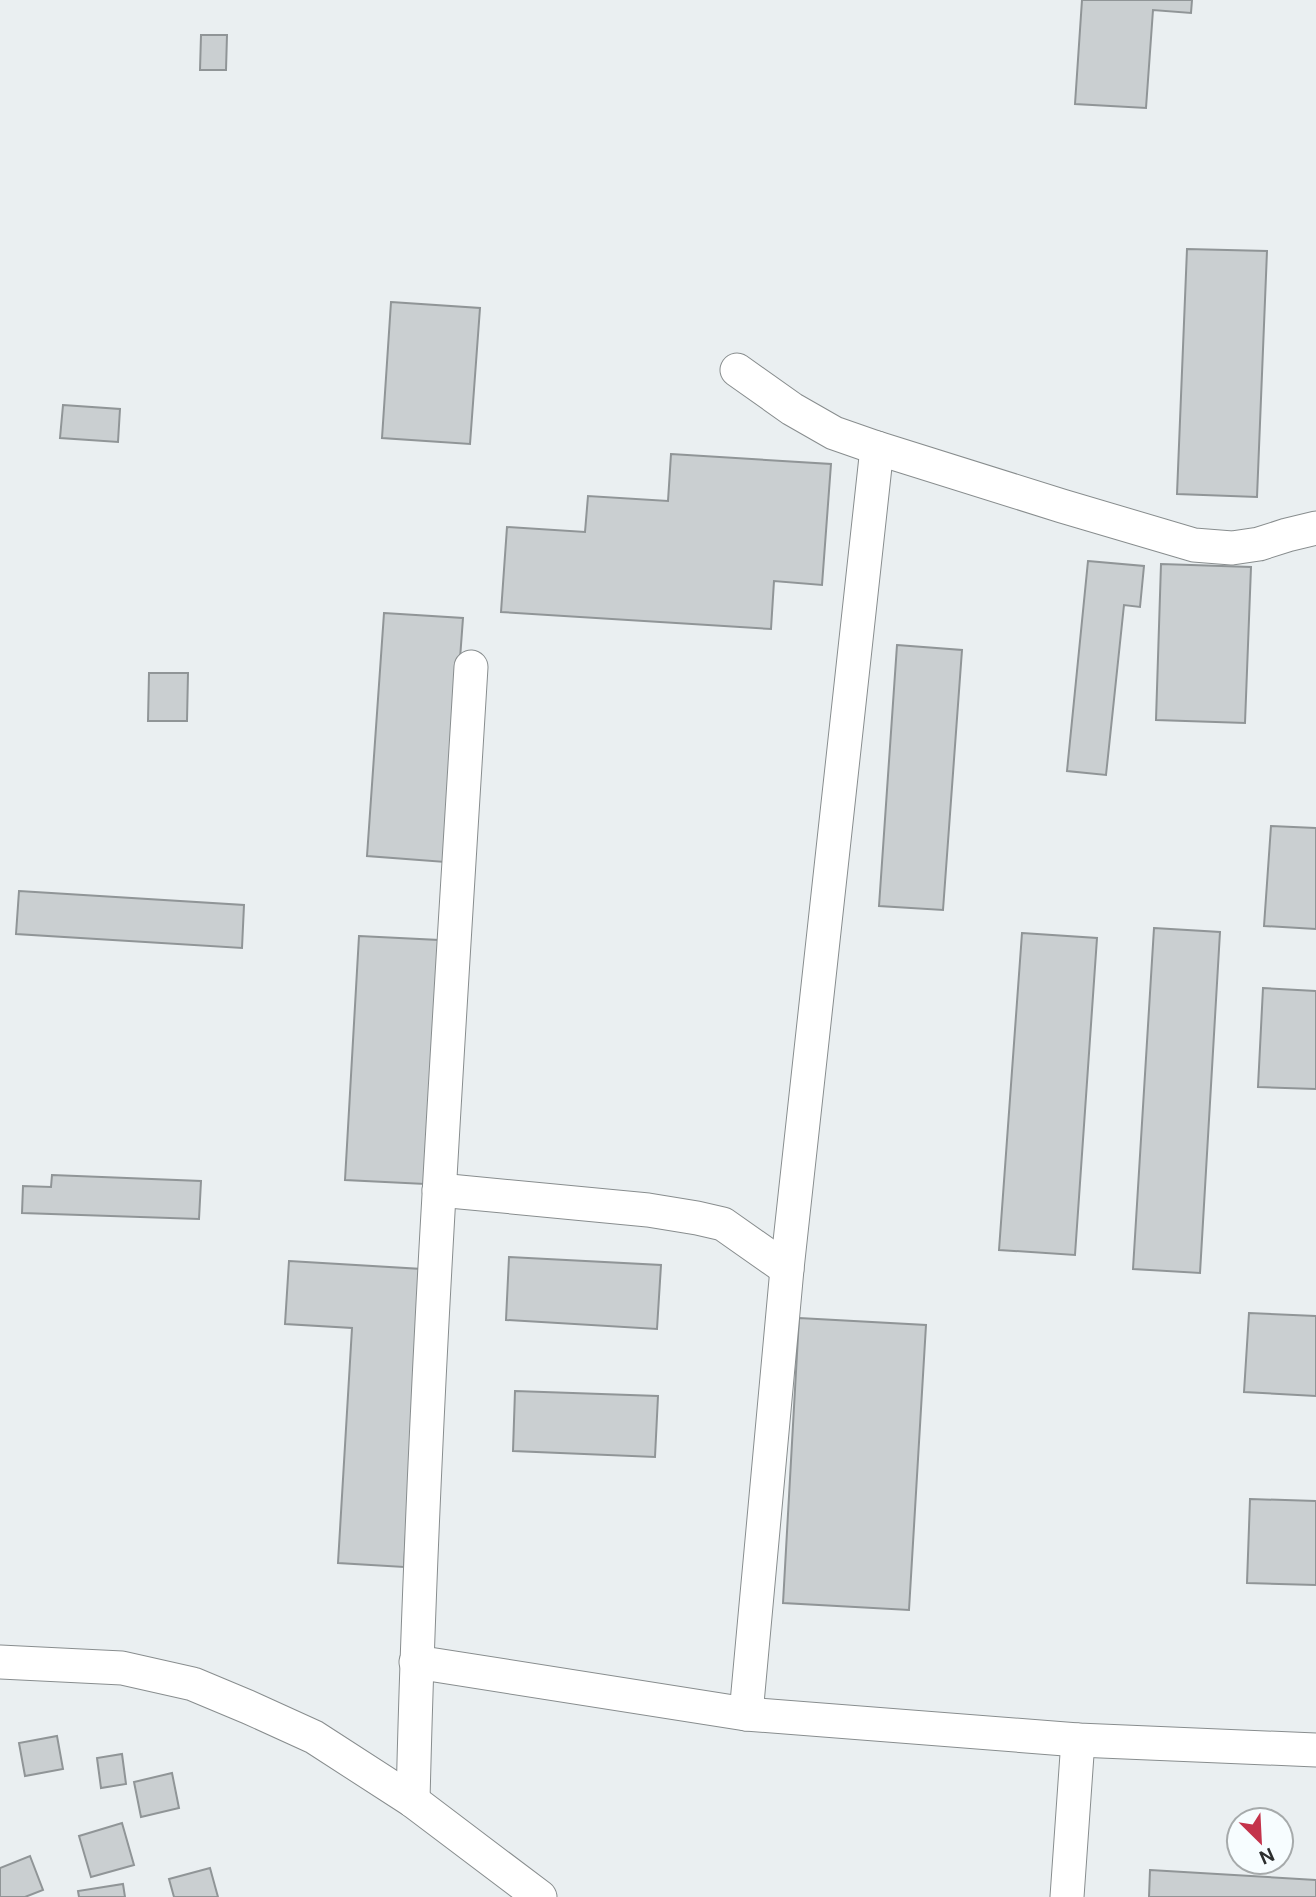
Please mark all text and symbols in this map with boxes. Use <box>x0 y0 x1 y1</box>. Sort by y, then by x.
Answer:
north arrow <box>1225 1806 1295 1876</box>
text: N <box>1255 1842 1278 1870</box>

